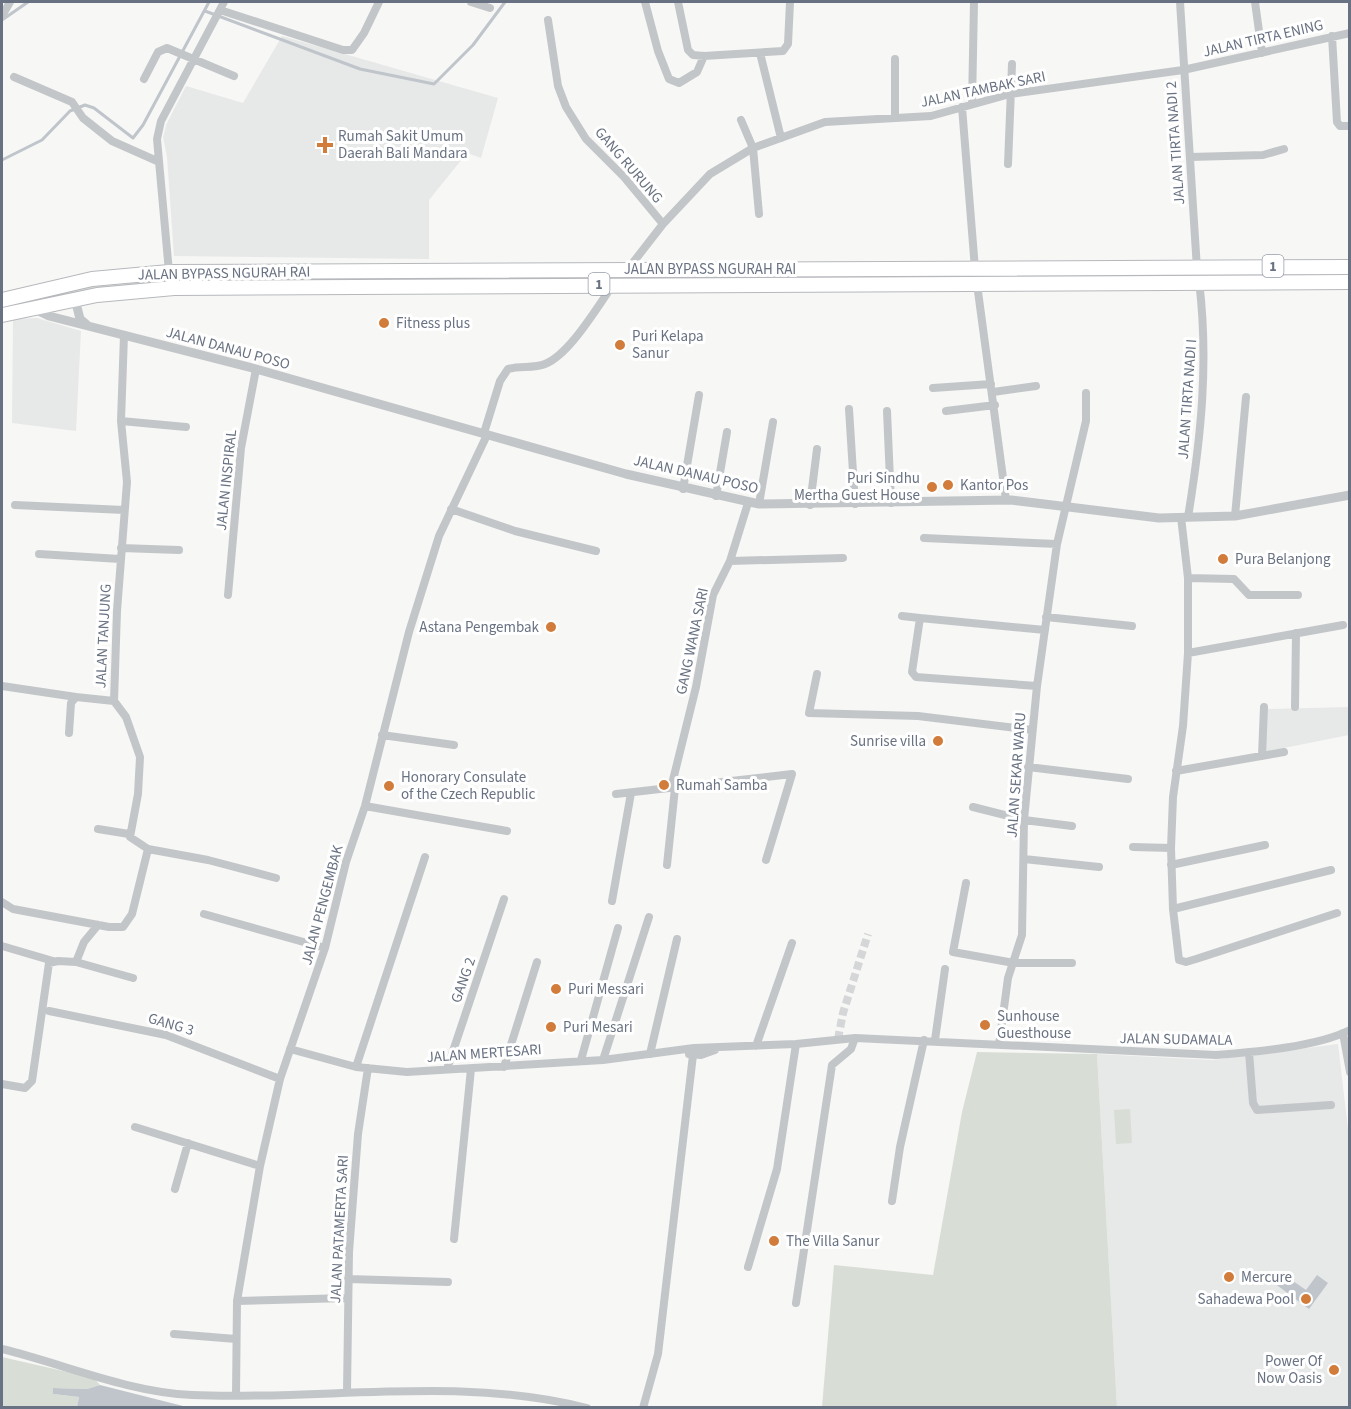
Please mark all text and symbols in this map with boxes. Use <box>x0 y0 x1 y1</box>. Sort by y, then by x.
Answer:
street label: JALAN TIRTA ENING <box>1201 14 1325 63</box>
street label: JALAN TAMBAK SARI <box>919 66 1048 113</box>
street label: JALAN TIRTA NADI 2 <box>1161 80 1190 205</box>
street label: GANG RURUNG <box>590 123 668 208</box>
place label: Rumah Sakit Umum Daerah Bali Mandara <box>338 126 468 164</box>
marker: Rumah Sakit Umum Daerah Bali Mandara <box>316 136 334 154</box>
road number: 1 <box>1262 255 1284 277</box>
street label: JALAN BYPASS NGURAH RAI <box>624 259 796 280</box>
street label: JALAN BYPASS NGURAH RAI <box>138 261 310 286</box>
road number: 1 <box>588 273 610 295</box>
place label: Fitness plus <box>396 313 470 334</box>
marker: Fitness plus <box>377 316 391 330</box>
street label: JALAN DANAU POSO <box>164 322 292 375</box>
place label: Puri Kelapa Sanur <box>632 326 704 364</box>
marker: Puri Kelapa Sanur <box>613 338 627 352</box>
street label: JALAN TIRTA NADI I <box>1173 338 1202 460</box>
street label: JALAN INSPIRAL <box>211 428 242 532</box>
street label: JALAN DANAU POSO <box>631 450 760 499</box>
place label: Puri Sindhu Mertha Guest House <box>794 468 920 506</box>
place label: Kantor Pos <box>960 475 1028 496</box>
marker: Kantor Pos <box>941 478 955 492</box>
marker: Puri Sindhu Mertha Guest House <box>925 480 939 494</box>
place label: Pura Belanjong <box>1235 549 1331 570</box>
marker: Pura Belanjong <box>1216 552 1230 566</box>
street label: JALAN TANJUNG <box>90 583 117 689</box>
street label: GANG WANA SARI <box>671 586 714 696</box>
place label: Astana Pengembak <box>419 617 540 638</box>
marker: Astana Pengembak <box>544 620 558 634</box>
street label: JALAN SEKAR WARU <box>1002 712 1031 839</box>
place label: Sunrise villa <box>850 731 926 752</box>
marker: Sunrise villa <box>931 734 945 748</box>
place label: Honorary Consulate of the Czech Republic <box>401 767 535 805</box>
place label: Rumah Samba <box>676 775 768 796</box>
marker: Rumah Samba <box>657 778 671 792</box>
marker: Honorary Consulate of the Czech Republic <box>382 779 396 793</box>
street label: JALAN PENGEMBAK <box>296 843 349 967</box>
street label: GANG 2 <box>446 955 481 1006</box>
place label: Puri Messari <box>568 979 644 1000</box>
marker: Puri Messari <box>549 982 563 996</box>
place label: Sunhouse Guesthouse <box>997 1006 1071 1044</box>
street label: GANG 3 <box>145 1008 196 1041</box>
place label: Puri Mesari <box>563 1017 633 1038</box>
marker: Sunhouse Guesthouse <box>978 1018 992 1032</box>
marker: Puri Mesari <box>544 1020 558 1034</box>
street label: JALAN SUDAMALA <box>1119 1028 1233 1051</box>
street label: JALAN MERTESARI <box>426 1039 542 1068</box>
street label: JALAN PATAMERTA SARI <box>325 1154 354 1304</box>
place label: The Villa Sanur <box>786 1231 880 1252</box>
marker: The Villa Sanur <box>767 1234 781 1248</box>
place label: Mercure <box>1241 1267 1292 1288</box>
marker: Mercure <box>1222 1270 1236 1284</box>
place label: Sahadewa Pool <box>1197 1289 1294 1310</box>
marker: Sahadewa Pool <box>1299 1292 1313 1306</box>
place label: Power Of Now Oasis <box>1257 1351 1323 1389</box>
marker: Power Of Now Oasis <box>1327 1363 1341 1377</box>

